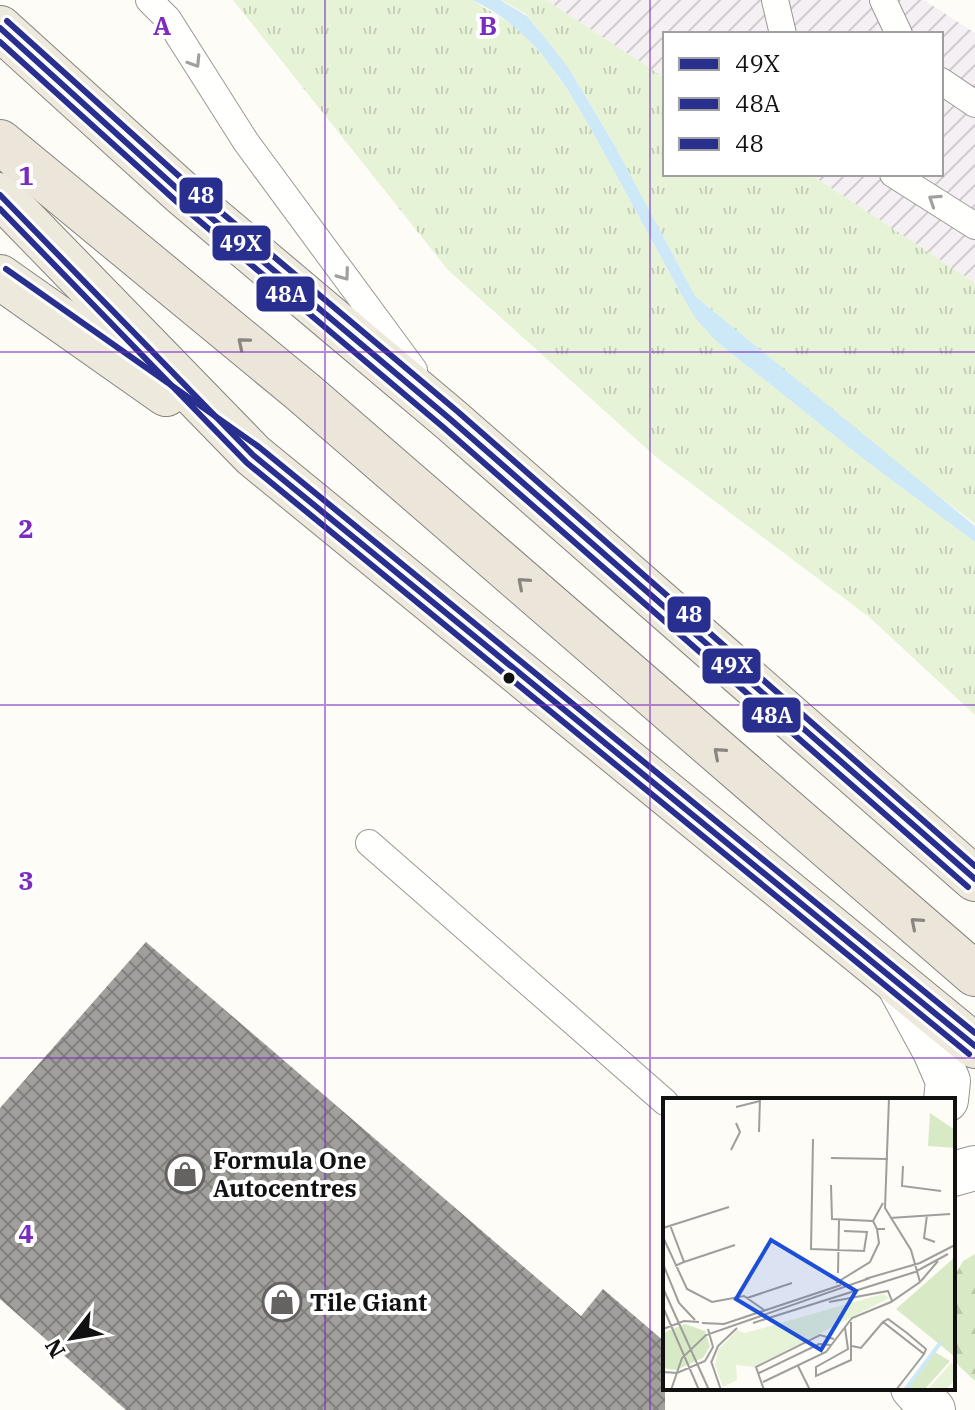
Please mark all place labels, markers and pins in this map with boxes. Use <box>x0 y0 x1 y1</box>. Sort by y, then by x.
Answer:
unlabelled marker <box>501 670 517 686</box>
place label: Formula One Autocentres <box>213 1144 367 1204</box>
shop icon: Formula One Autocentres <box>164 1153 206 1195</box>
shop icon: Tile Giant <box>261 1281 303 1323</box>
place label: Tile Giant <box>310 1286 427 1318</box>

